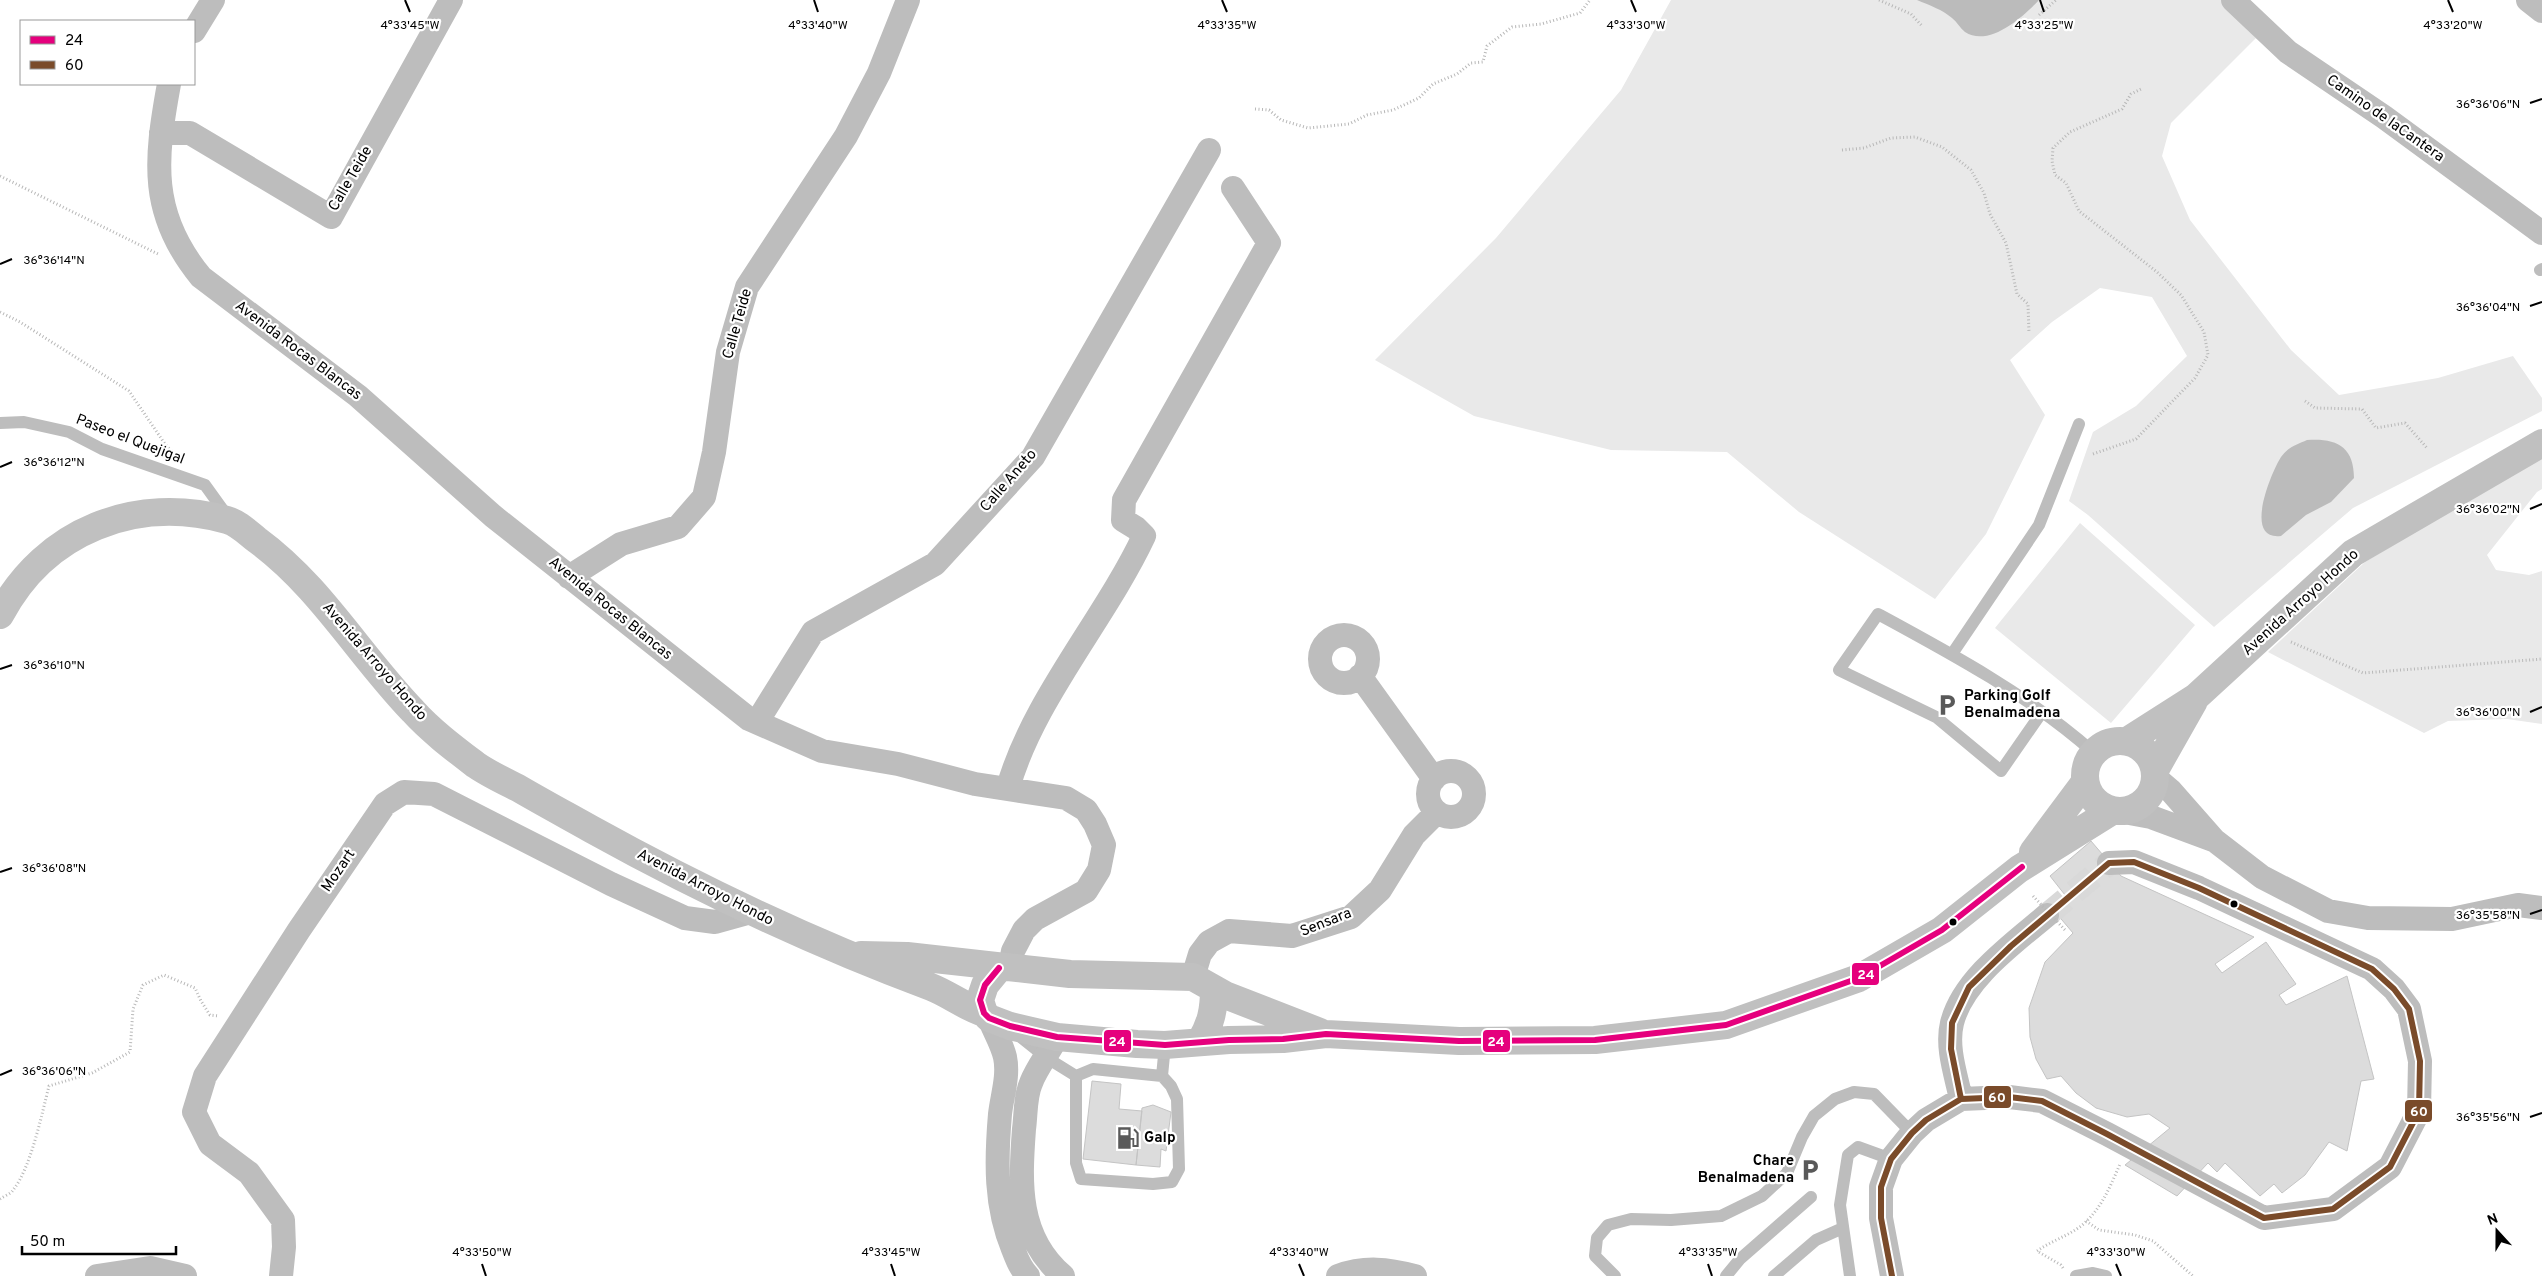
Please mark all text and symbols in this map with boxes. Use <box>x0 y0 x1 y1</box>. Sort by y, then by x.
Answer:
text: 4°33'45"W <box>380 18 440 34</box>
text: 4°33'40"W <box>788 18 848 34</box>
text: 4°33'35"W <box>1198 18 1256 34</box>
text: 4°33'30"W <box>1606 18 1666 34</box>
text: 4°33'25"W <box>2014 18 2074 34</box>
text: 4°33'20"W <box>2423 18 2483 34</box>
legend <box>20 20 195 85</box>
text: 24 <box>65 32 83 51</box>
text: 60 <box>65 57 84 76</box>
street label: Camino de laCantera <box>2322 71 2448 167</box>
text: 36°36'06"N <box>2456 97 2520 113</box>
street label: Calle Teide <box>325 143 377 215</box>
text: 36°36'14"N <box>23 253 85 269</box>
street label: Calle Teide <box>719 287 757 361</box>
street label: Avenida Rocas Blancas <box>231 297 365 405</box>
text: 36°36'04"N <box>2456 300 2520 316</box>
street label: Paseo el Quejigal <box>73 411 187 469</box>
street label: Calle Aneto <box>977 446 1041 516</box>
text: 36°36'12"N <box>23 455 85 471</box>
text: 36°36'02"N <box>2456 502 2520 518</box>
street label: Avenida Arroyo Hondo <box>2239 546 2363 660</box>
street label: Avenida Rocas Blancas <box>544 553 676 665</box>
street label: Avenida Arroyo Hondo <box>317 599 431 725</box>
text: 36°36'10"N <box>23 658 85 674</box>
place label: Parking Golf Benalmadena <box>1964 687 2060 723</box>
parking icon: Parking Golf Benalmadena <box>1934 692 1960 718</box>
text: 36°36'00"N <box>2456 705 2520 721</box>
street label: Avenida Arroyo Hondo <box>634 845 776 931</box>
street label: Mozart <box>318 846 360 896</box>
text: 36°36'08"N <box>22 861 86 877</box>
unlabelled marker <box>2229 899 2239 909</box>
street label: Sensara <box>1298 904 1354 942</box>
text: 36°35'58"N <box>2456 908 2520 924</box>
unlabelled marker <box>1948 917 1958 927</box>
line badge: 24 <box>1851 962 1880 986</box>
text: 24 <box>1857 967 1875 984</box>
line badge: 24 <box>1103 1029 1132 1053</box>
line badge: 24 <box>1482 1029 1511 1053</box>
text: 24 <box>1108 1034 1126 1051</box>
text: 24 <box>1487 1034 1505 1051</box>
text: 36°36'06"N <box>22 1064 86 1080</box>
line badge: 60 <box>1983 1085 2012 1109</box>
text: 60 <box>1988 1090 2006 1107</box>
line badge: 60 <box>2404 1099 2433 1123</box>
text: 60 <box>2410 1104 2428 1121</box>
text: 36°35'56"N <box>2456 1110 2520 1126</box>
fuel station icon: Galp <box>1115 1125 1141 1151</box>
place label: Galp <box>1144 1129 1176 1148</box>
place label: Chare Benalmadena <box>1698 1152 1794 1188</box>
parking icon: Chare Benalmadena <box>1797 1157 1823 1183</box>
north arrow <box>2472 1206 2522 1256</box>
text: N <box>2485 1211 2501 1230</box>
scale bar <box>22 1224 176 1256</box>
text: 50 m <box>30 1233 65 1252</box>
text: 4°33'50"W <box>452 1245 512 1261</box>
text: 4°33'45"W <box>861 1245 921 1261</box>
text: 4°33'40"W <box>1269 1245 1329 1261</box>
text: 4°33'35"W <box>1679 1245 1737 1261</box>
text: 4°33'30"W <box>2086 1245 2146 1261</box>

